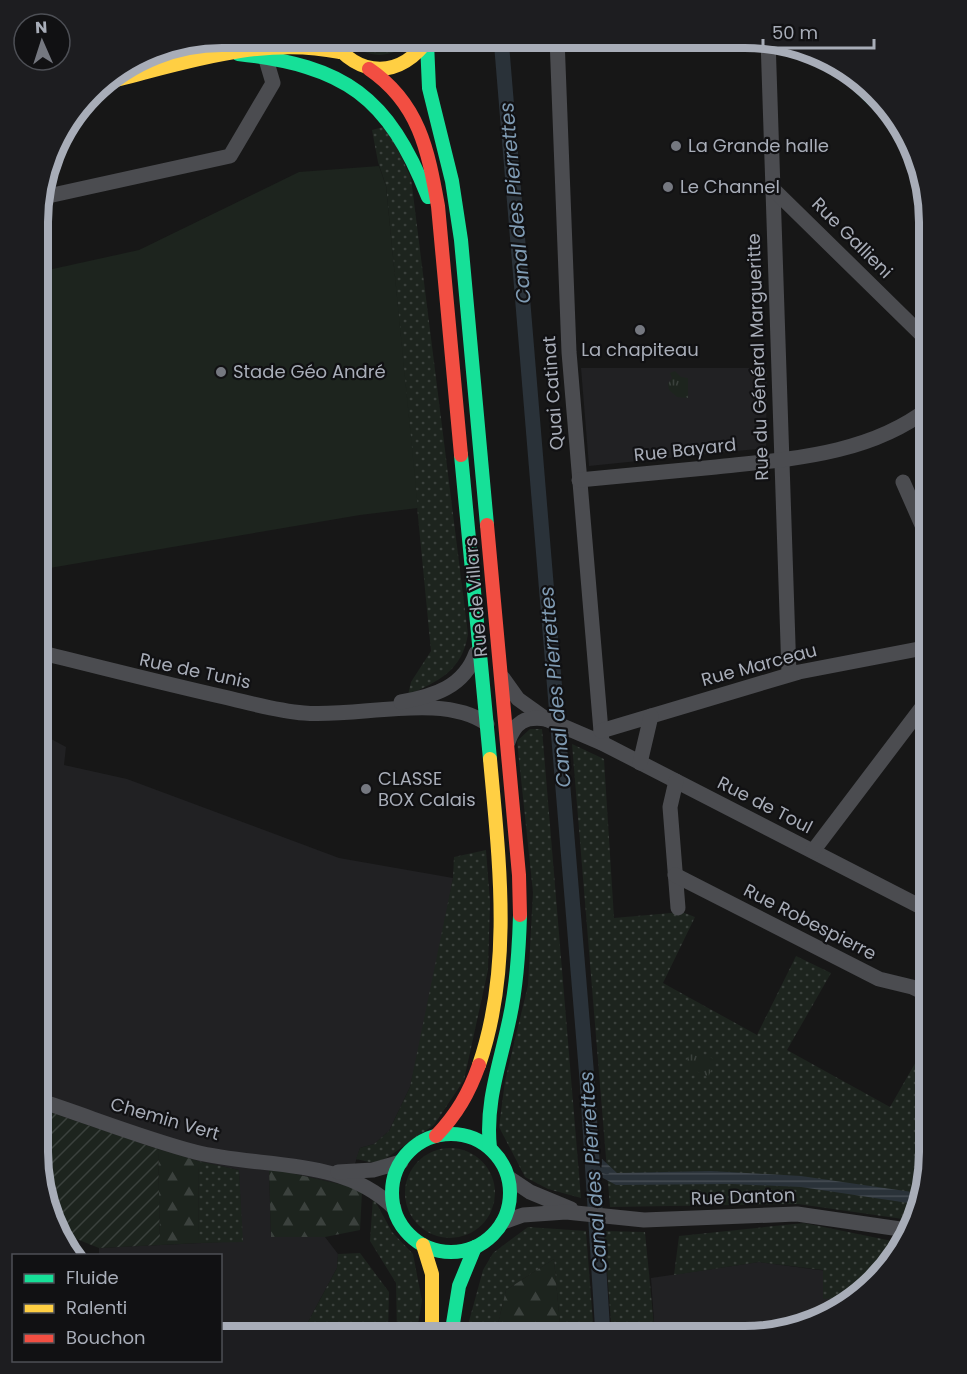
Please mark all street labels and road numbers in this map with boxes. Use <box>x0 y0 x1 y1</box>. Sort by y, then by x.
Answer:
street label: Rue Gallieni <box>806 192 898 284</box>
street label: Rue du Général Margueritte <box>741 233 774 481</box>
street label: Quai Catinat <box>536 335 569 451</box>
street label: Rue Bayard <box>633 432 737 467</box>
street label: Rue de Villars <box>458 536 493 658</box>
street label: Rue Marceau <box>698 637 819 692</box>
street label: Rue de Tunis <box>137 647 253 695</box>
street label: Rue de Toul <box>713 770 817 839</box>
street label: Rue Robespierre <box>740 877 881 966</box>
street label: Chemin Vert <box>108 1091 223 1146</box>
street label: Rue Danton <box>690 1182 796 1211</box>

